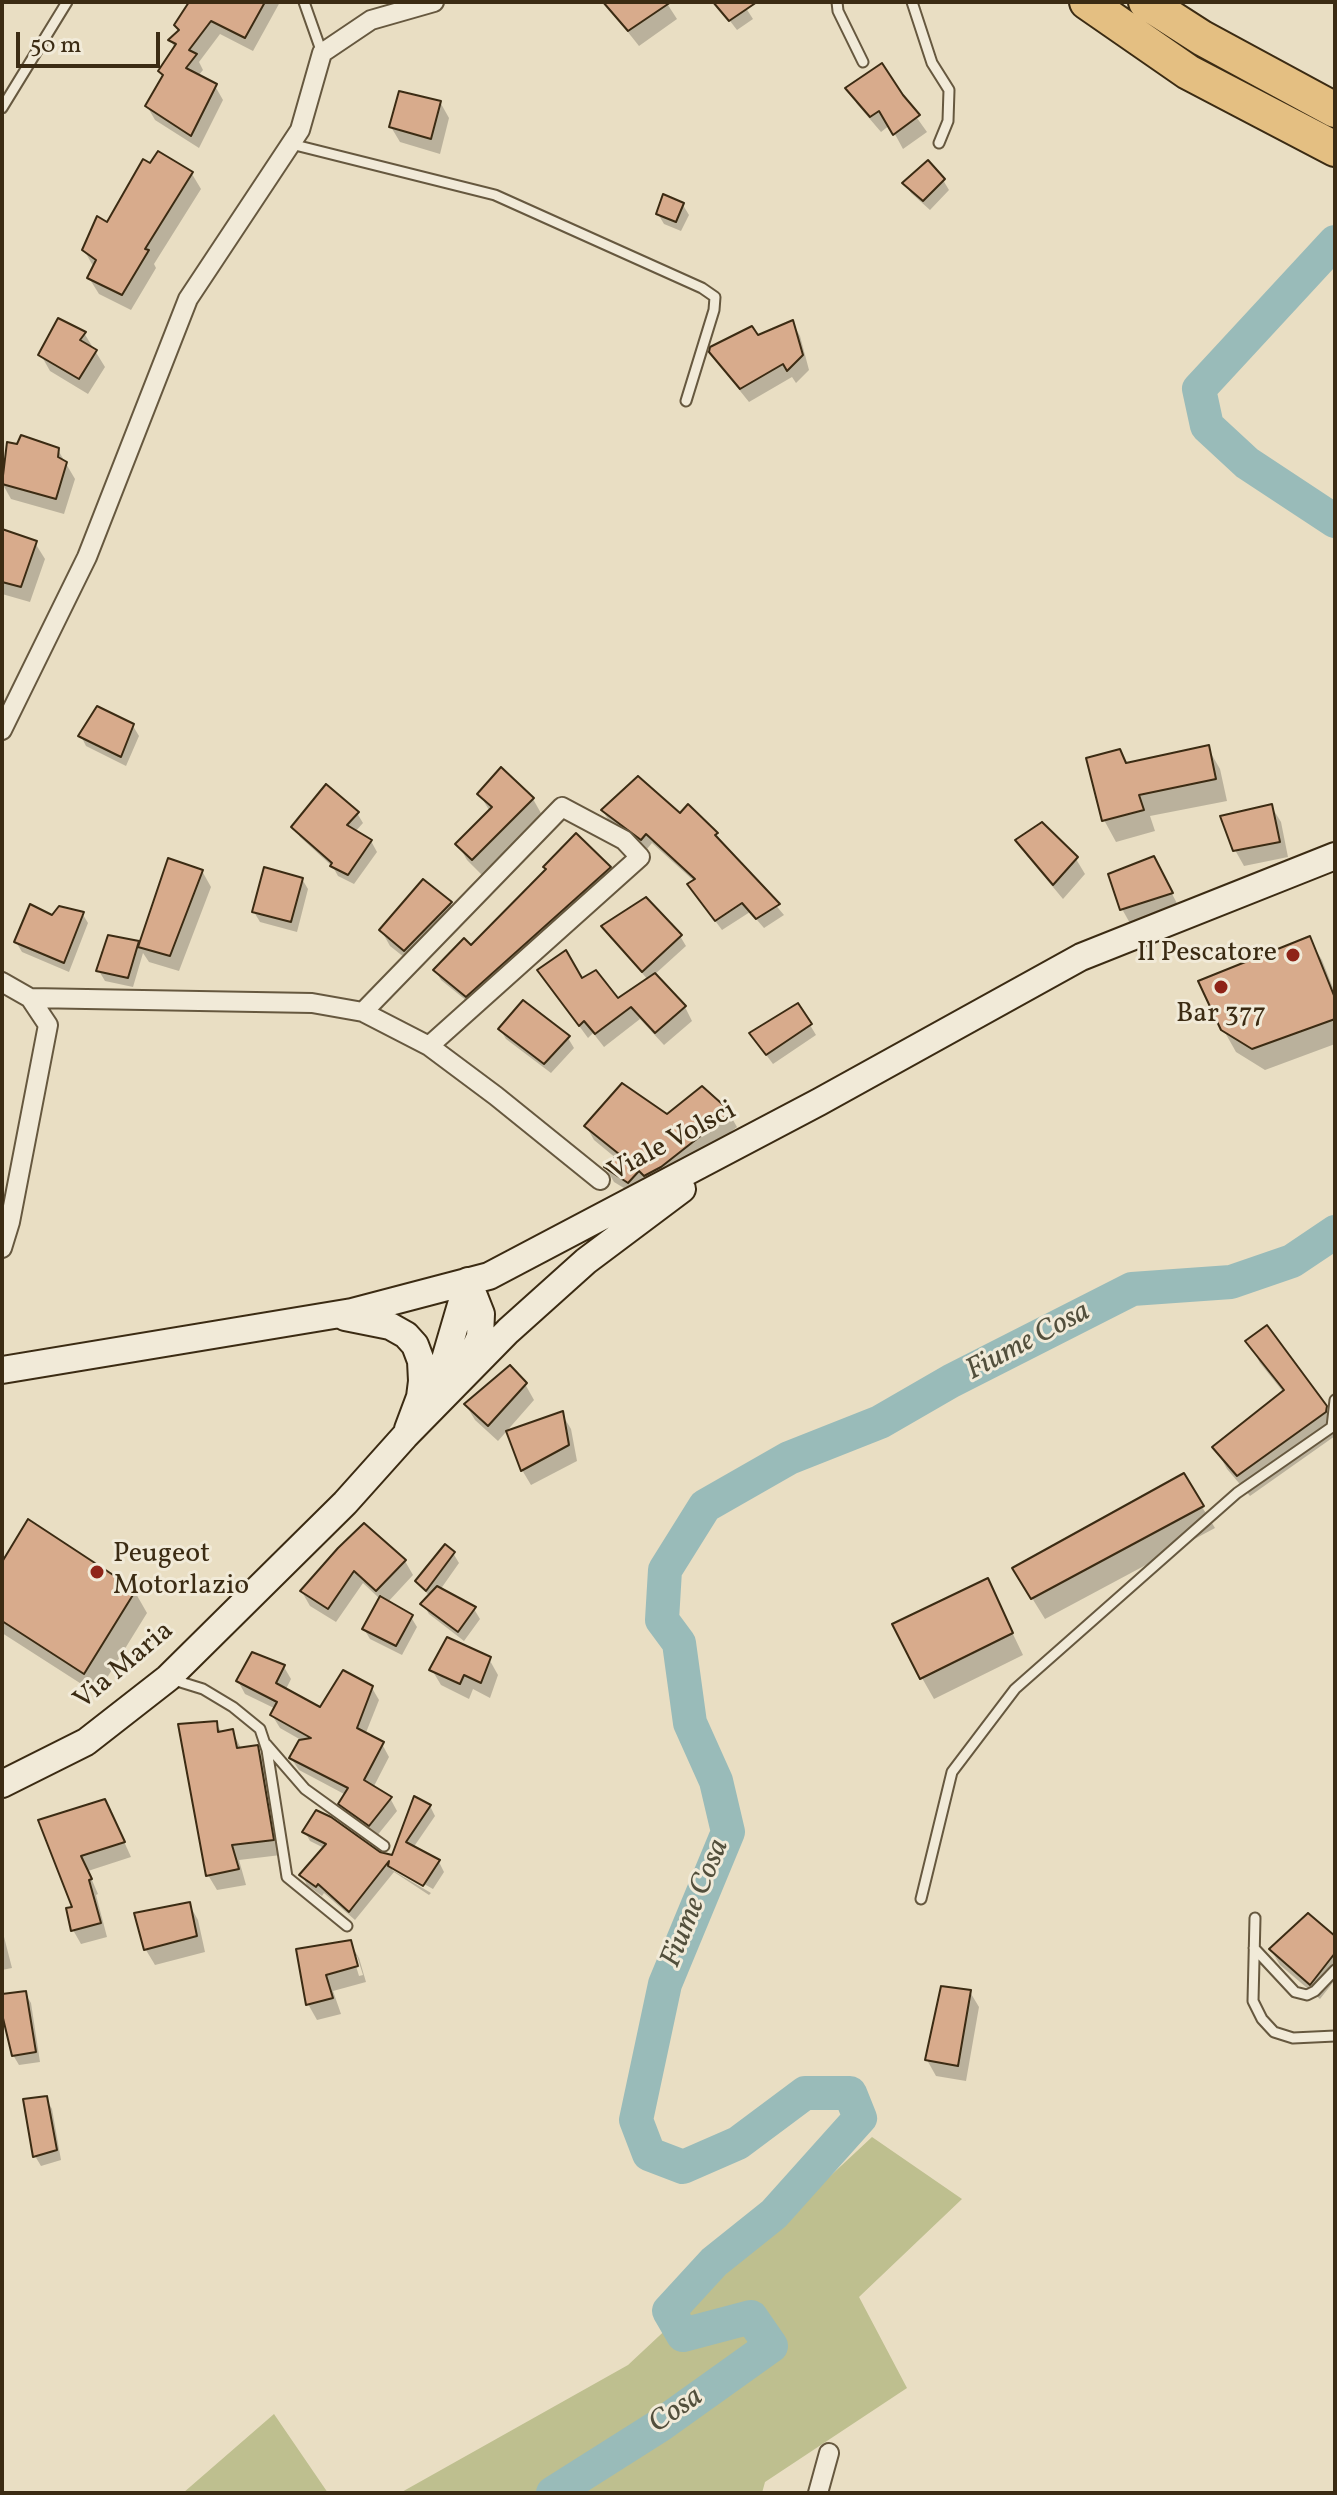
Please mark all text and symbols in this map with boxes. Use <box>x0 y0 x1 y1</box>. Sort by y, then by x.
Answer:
scale bar <box>20 16 164 66</box>
text: 50 m <box>30 29 82 63</box>
place label: Il Pescatore <box>1137 938 1277 972</box>
marker: Il Pescatore <box>1284 946 1302 964</box>
marker: Bar 377 <box>1212 978 1230 996</box>
place label: Bar 377 <box>1176 999 1266 1033</box>
street label: Viale Volsci <box>603 1095 743 1191</box>
water label: Fiume Cosa <box>961 1295 1097 1391</box>
place label: Peugeot Motorlazio <box>113 1539 249 1605</box>
marker: Peugeot Motorlazio <box>88 1563 106 1581</box>
street label: Via Maria <box>68 1616 182 1718</box>
water label: Fiume Cosa <box>655 1835 739 1973</box>
water label: Cosa <box>643 2381 711 2443</box>

